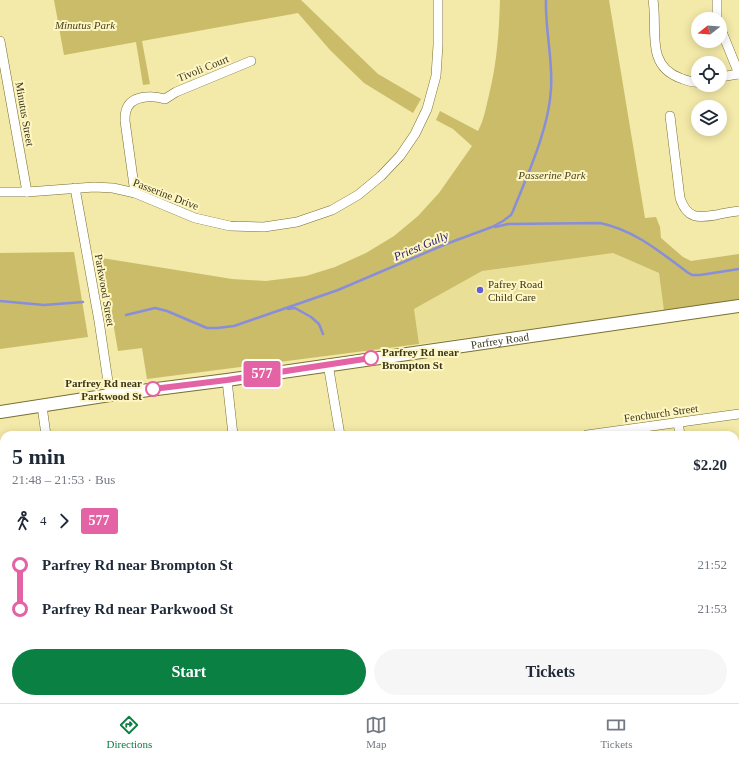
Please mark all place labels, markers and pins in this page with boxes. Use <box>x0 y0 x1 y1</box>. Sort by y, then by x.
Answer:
place label: Pafrey Road Child Care <box>488 278 543 303</box>
marker: Pafrey Road Child Care <box>475 285 485 295</box>
place label: Parfrey Rd near Brompton St <box>382 346 459 371</box>
marker: Parfrey Rd near Brompton St <box>363 350 379 366</box>
place label: Parfrey Rd near Parkwood St <box>65 377 142 402</box>
marker: Parfrey Rd near Parkwood St <box>145 381 161 397</box>

